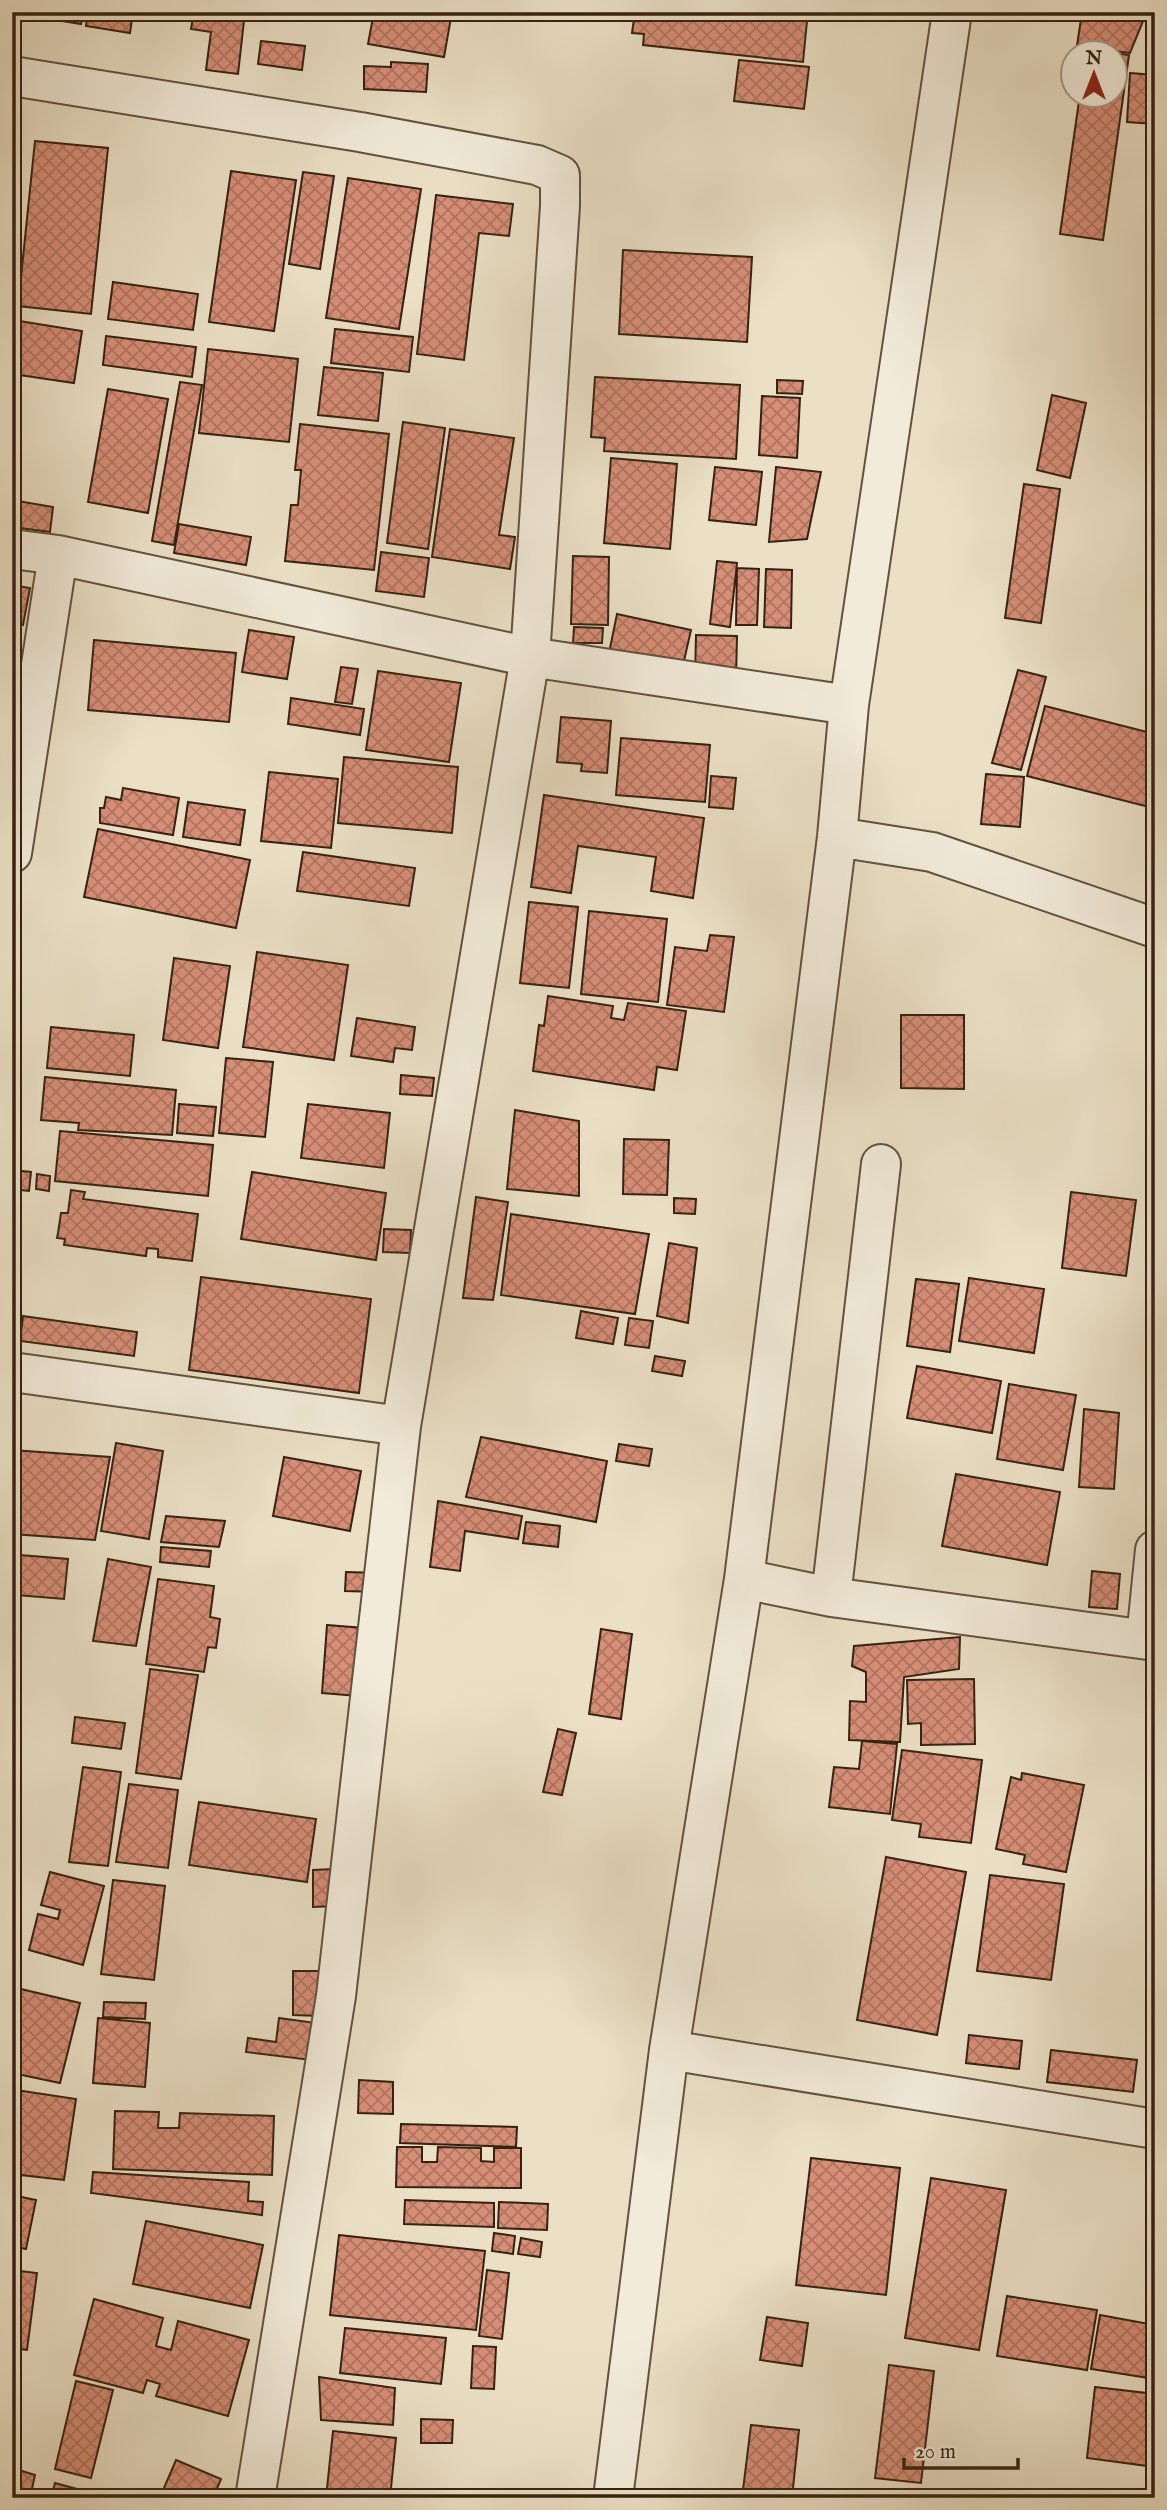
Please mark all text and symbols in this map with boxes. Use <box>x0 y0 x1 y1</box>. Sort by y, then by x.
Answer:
north arrow <box>1058 38 1128 108</box>
text: N <box>1085 47 1103 71</box>
scale bar <box>904 2426 1018 2470</box>
text: 20 m <box>915 2439 956 2466</box>

